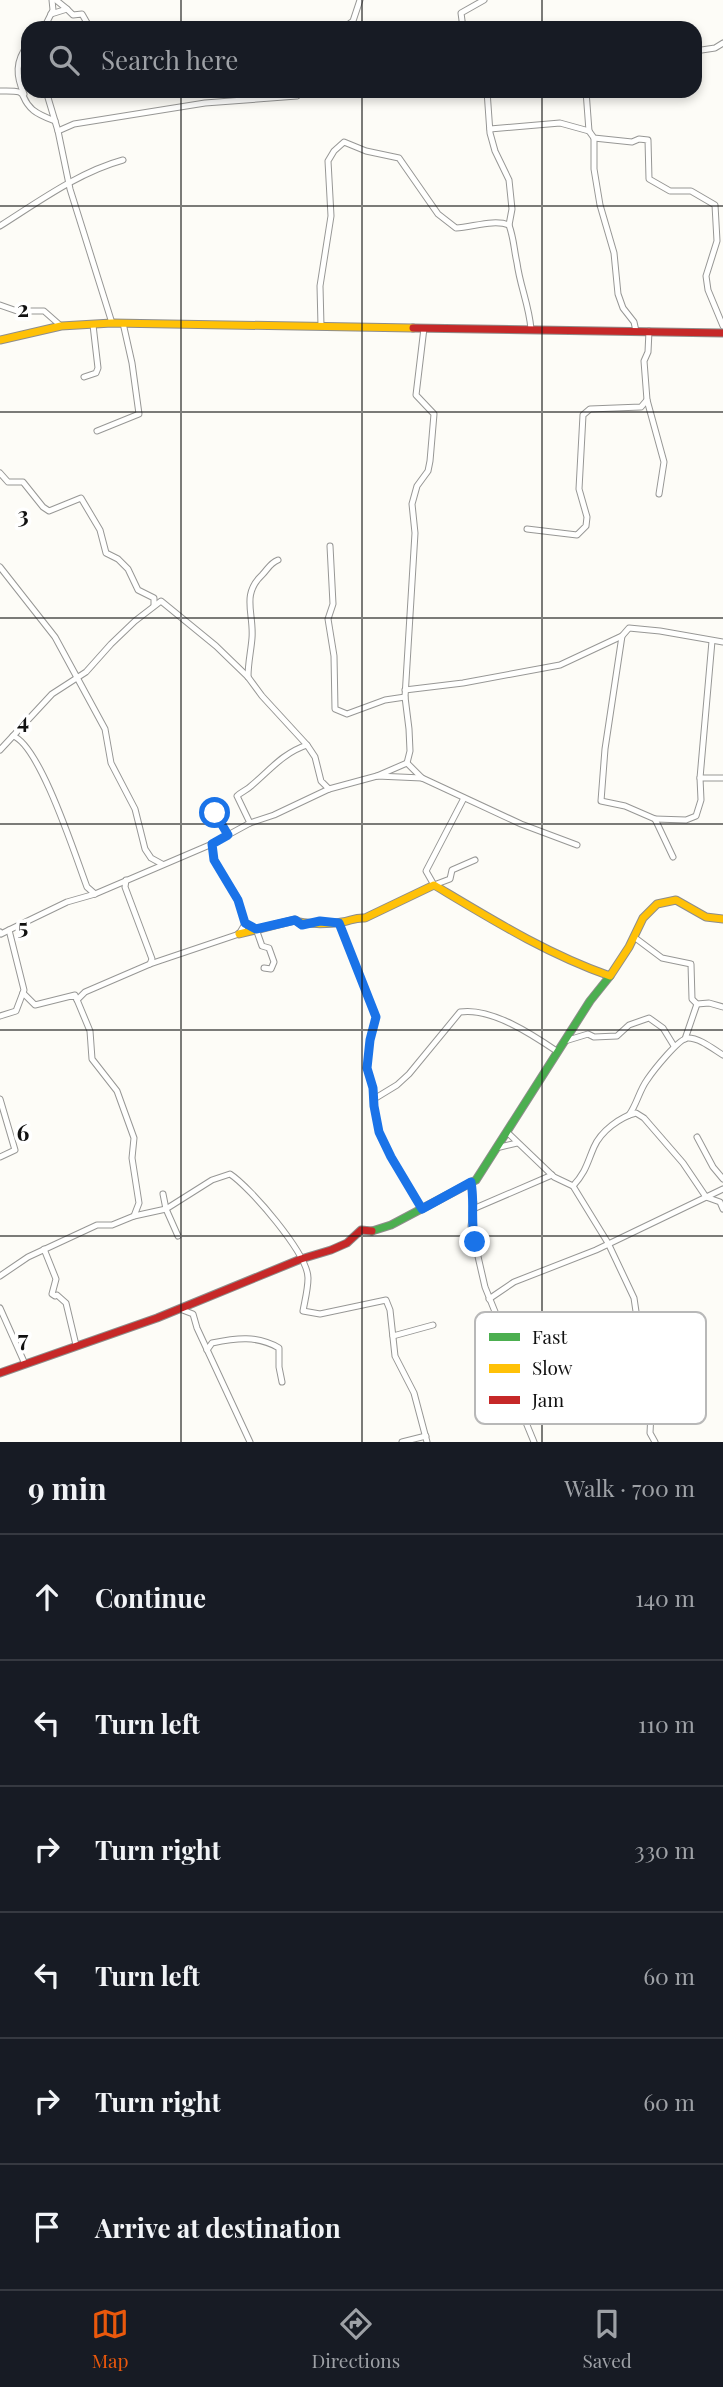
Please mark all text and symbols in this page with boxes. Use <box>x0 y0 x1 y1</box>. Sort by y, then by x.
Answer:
search box <box>21 21 702 98</box>
icon: search <box>45 41 83 79</box>
text: Search here <box>101 42 238 77</box>
text: 2 <box>17 292 29 323</box>
text: 3 <box>17 498 29 529</box>
text: 4 <box>17 704 29 735</box>
route start <box>199 797 230 828</box>
text: 5 <box>18 910 28 941</box>
text: 6 <box>17 1116 30 1147</box>
route end <box>459 1226 490 1257</box>
legend <box>475 1312 706 1424</box>
text: 7 <box>18 1322 29 1353</box>
text: Fast <box>532 1323 568 1349</box>
text: Slow <box>532 1354 573 1380</box>
text: Jam <box>531 1386 564 1412</box>
text: 9 min <box>28 1468 107 1508</box>
text: Walk · 700 m <box>564 1472 695 1503</box>
icon: ahead <box>28 1578 66 1616</box>
text: Continue <box>95 1580 206 1615</box>
text: 140 m <box>635 1582 695 1613</box>
icon: left <box>28 1704 66 1742</box>
text: Turn left <box>95 1706 200 1741</box>
text: 110 m <box>638 1708 695 1739</box>
icon: right <box>28 1830 66 1868</box>
text: Turn right <box>95 1832 221 1867</box>
text: 330 m <box>634 1834 695 1865</box>
icon: left <box>28 1956 66 1994</box>
text: Turn left <box>95 1958 200 1993</box>
text: 60 m <box>643 1960 695 1991</box>
icon: right <box>28 2082 66 2120</box>
text: Turn right <box>95 2084 221 2119</box>
text: 60 m <box>643 2086 695 2117</box>
icon: arrive <box>28 2208 66 2246</box>
text: Arrive at destination <box>95 2210 341 2245</box>
tab: Map <box>91 2305 129 2373</box>
tab: Directions <box>311 2305 400 2373</box>
tab: Saved <box>582 2305 632 2373</box>

